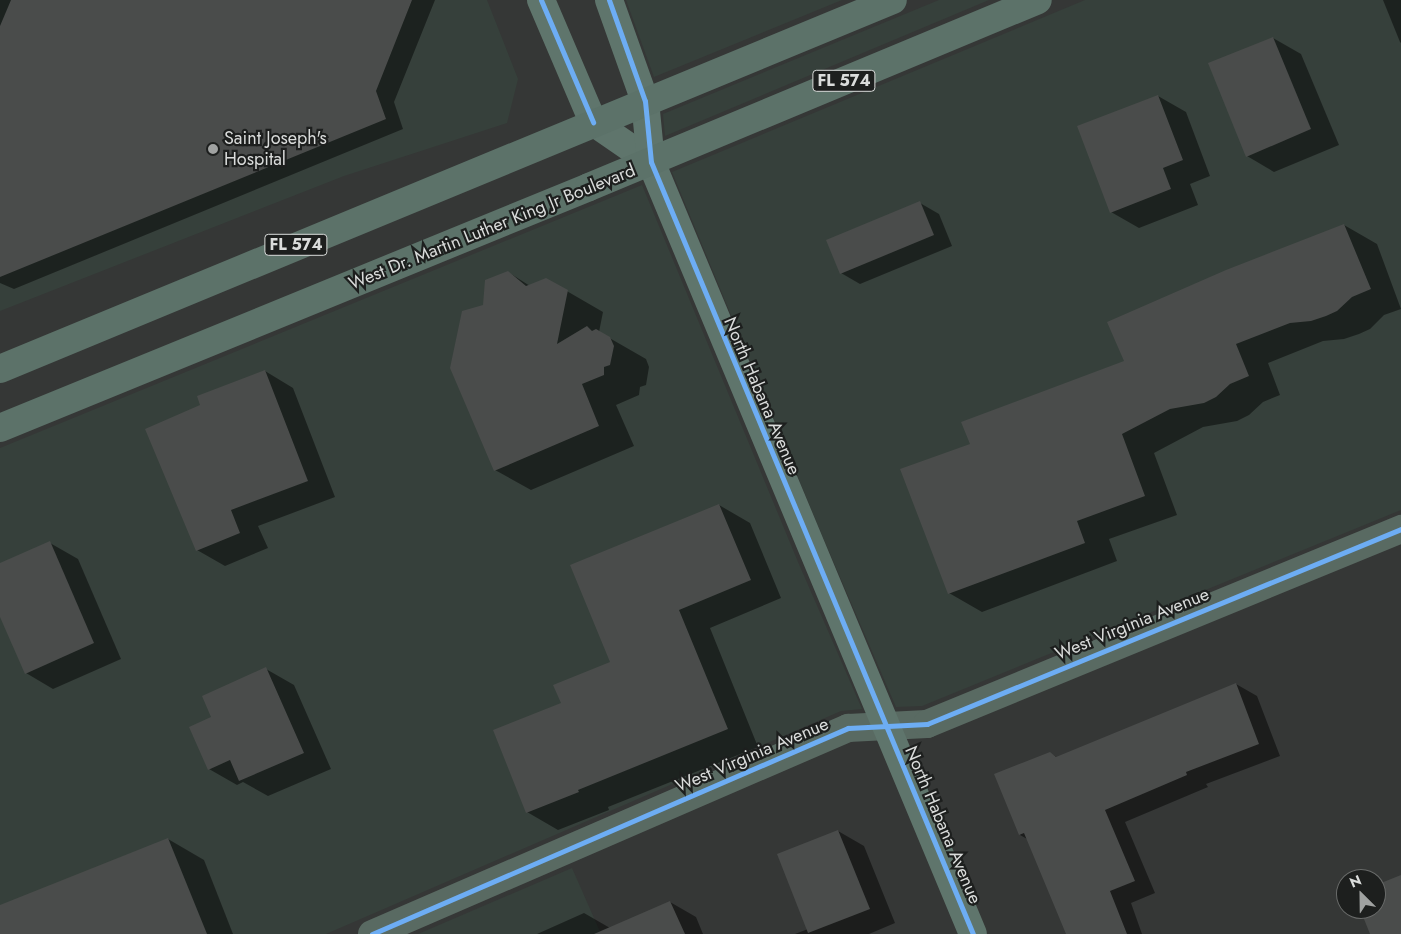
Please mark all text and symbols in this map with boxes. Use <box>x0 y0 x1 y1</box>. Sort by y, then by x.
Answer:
road number: FL 574 <box>812 68 876 94</box>
place label: Saint Joseph's Hospital <box>224 128 327 170</box>
marker: Saint Joseph's Hospital <box>206 142 220 156</box>
street label: West Dr. Martin Luther King Jr Boulevard <box>346 159 638 295</box>
road number: FL 574 <box>264 232 328 258</box>
street label: North Habana Avenue <box>719 314 805 478</box>
street label: West Virginia Avenue <box>1052 583 1212 665</box>
street label: West Virginia Avenue <box>672 713 832 797</box>
street label: North Habana Avenue <box>900 743 986 907</box>
north arrow <box>1336 869 1386 919</box>
text: N <box>1347 870 1365 892</box>

